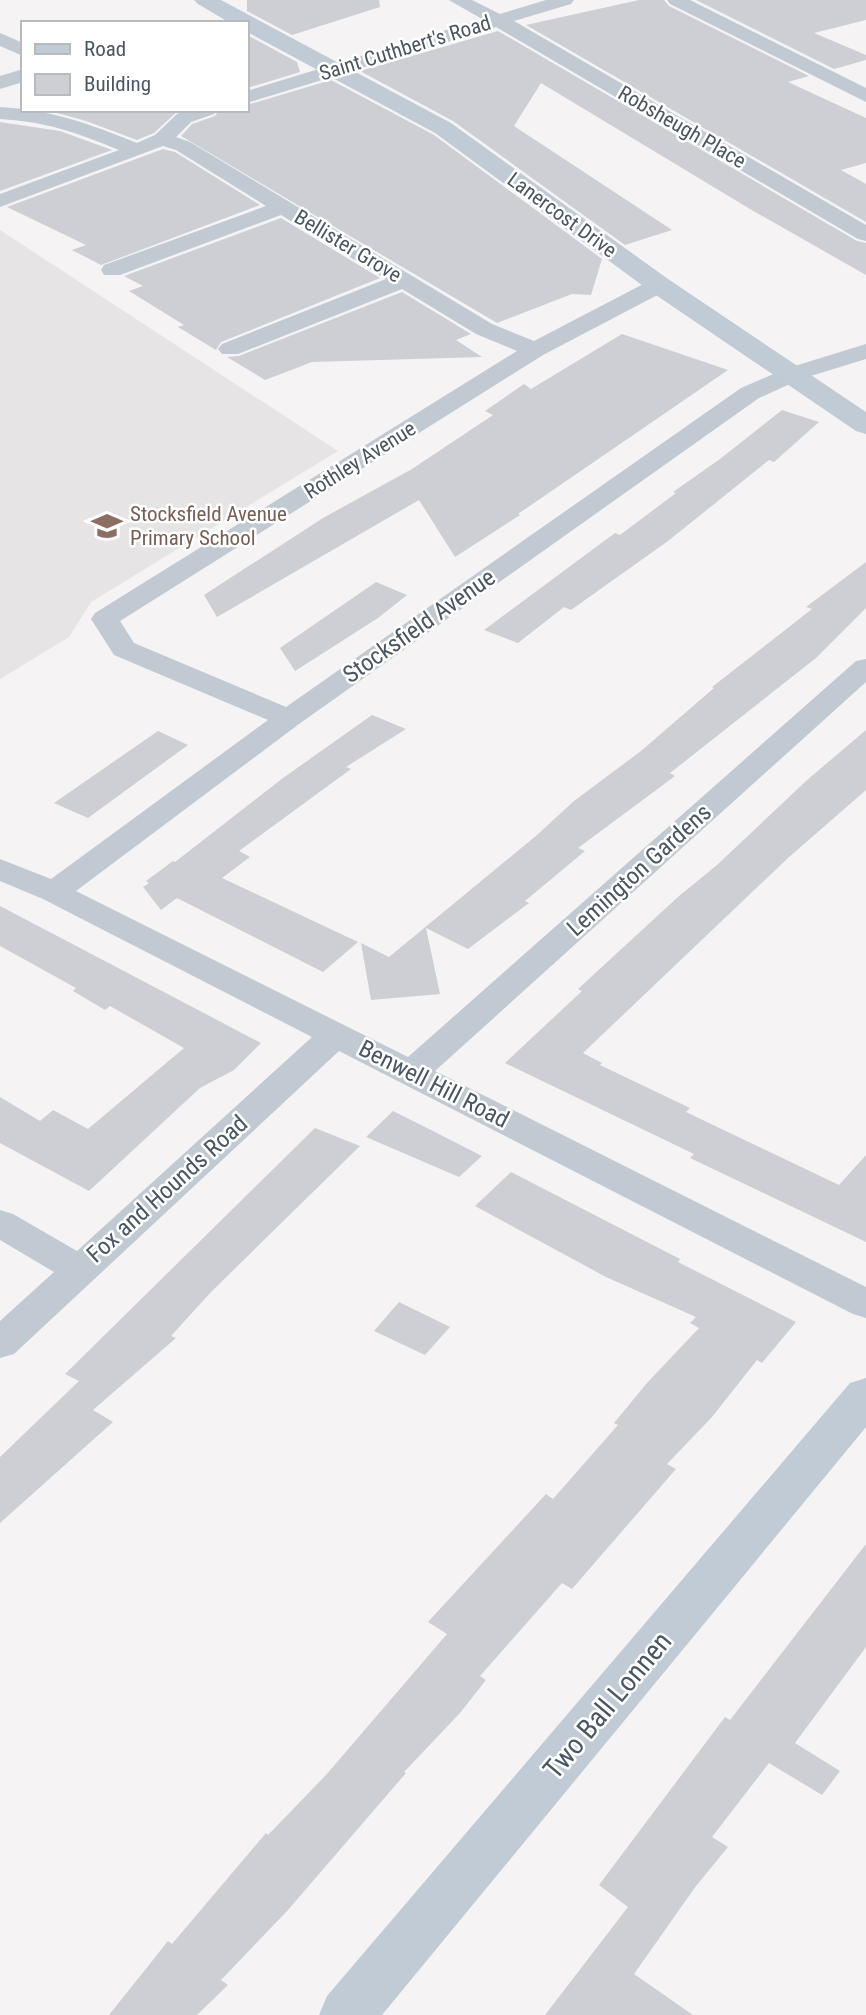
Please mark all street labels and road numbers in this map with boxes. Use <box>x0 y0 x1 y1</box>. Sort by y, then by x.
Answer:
street label: Saint Cuthbert's Road <box>316 10 494 86</box>
street label: Robsheugh Place <box>614 81 750 173</box>
street label: Lanercost Drive <box>503 167 621 263</box>
street label: Bellister Grove <box>290 205 406 287</box>
street label: Rothley Avenue <box>300 416 420 504</box>
street label: Stocksfield Avenue <box>338 563 500 689</box>
street label: Lemington Gardens <box>561 798 717 942</box>
street label: Benwell Hill Road <box>354 1034 514 1134</box>
street label: Fox and Hounds Road <box>81 1110 253 1268</box>
street label: Two Ball Lonnen <box>536 1625 678 1785</box>

